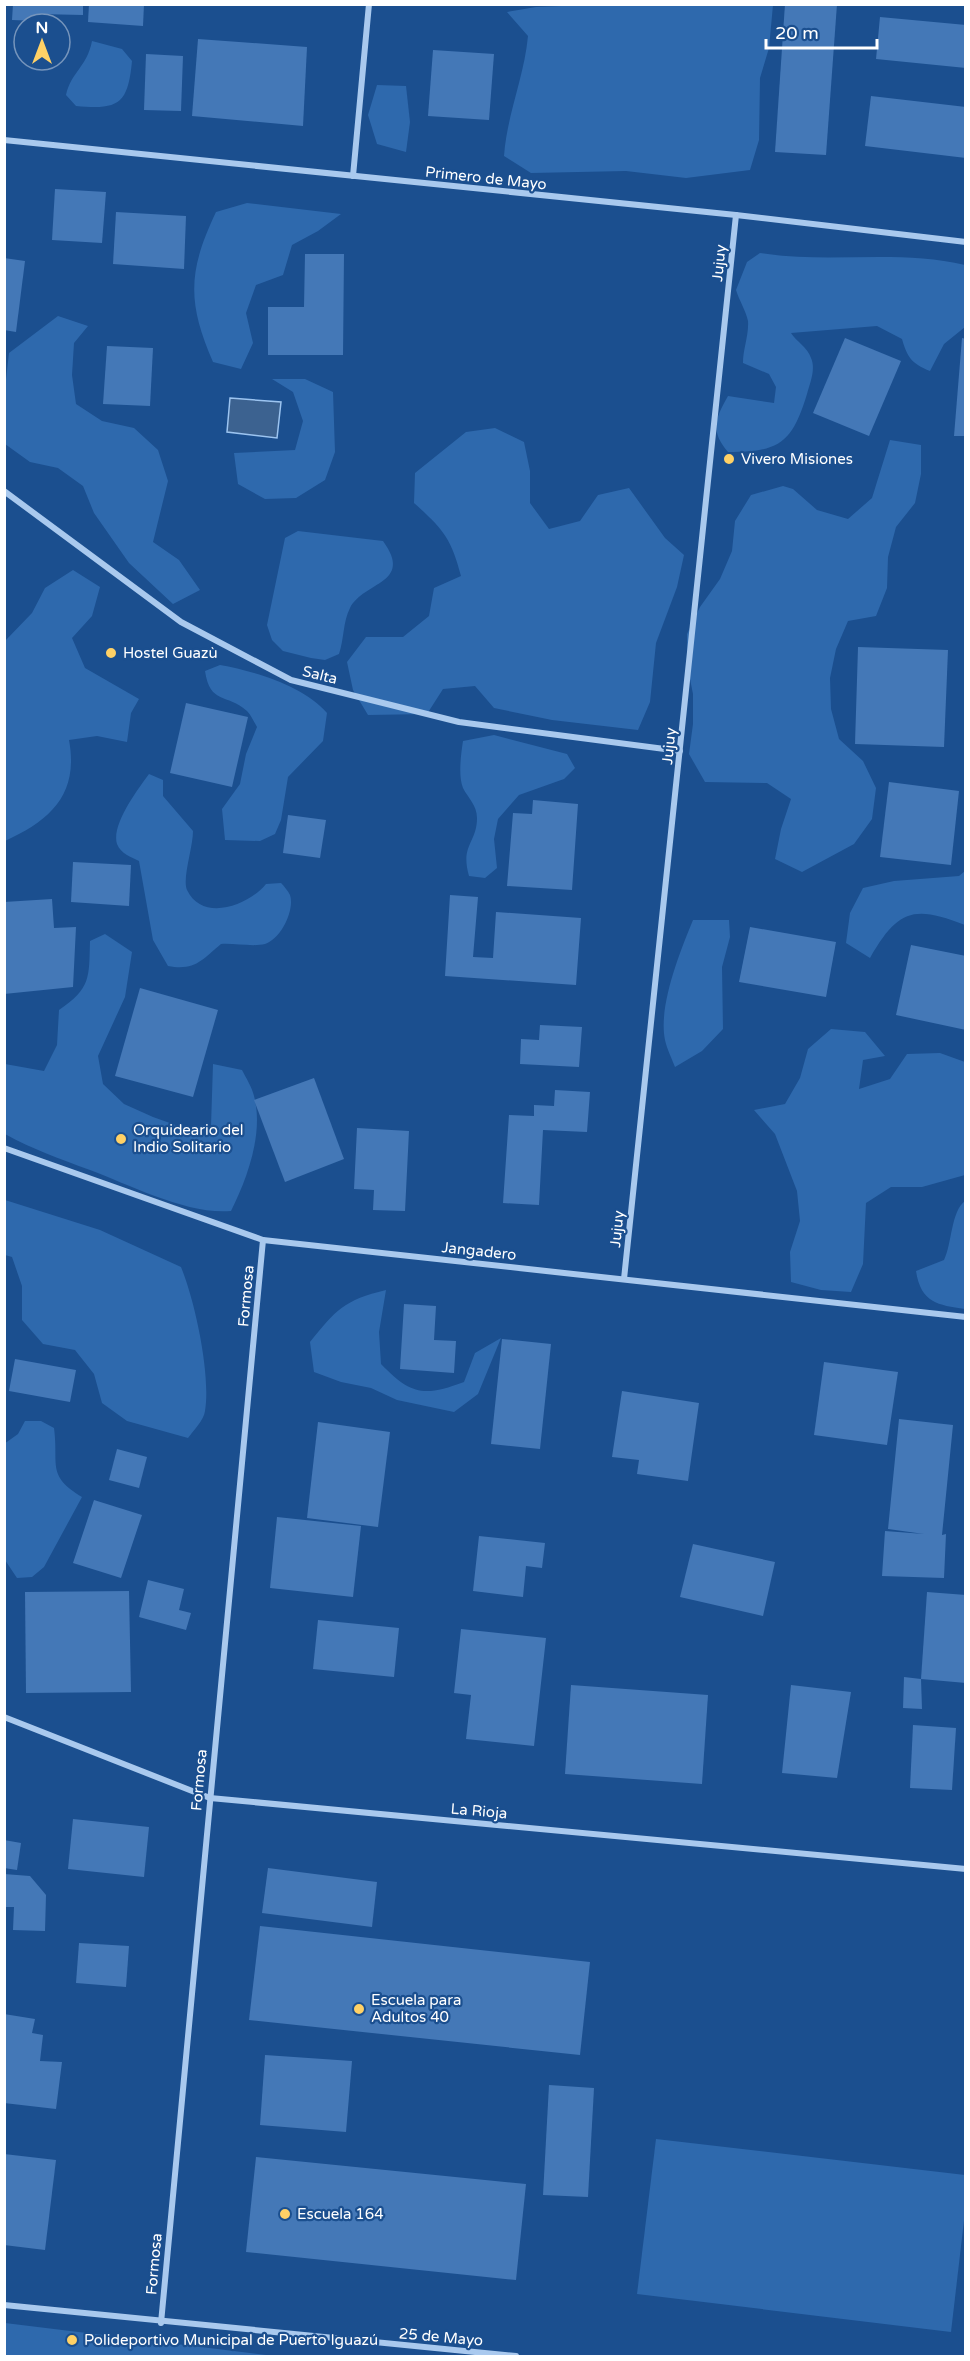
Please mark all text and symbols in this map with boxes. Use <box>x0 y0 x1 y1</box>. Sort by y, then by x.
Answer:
north arrow <box>12 12 72 72</box>
scale bar <box>766 12 877 50</box>
text: N <box>36 18 48 38</box>
text: 20 m <box>775 22 819 44</box>
street label: Primero de Mayo <box>424 163 548 193</box>
street label: Jujuy <box>708 244 730 282</box>
place label: Vivero Misiones <box>741 450 853 468</box>
marker: Vivero Misiones <box>722 452 736 466</box>
place label: Hostel Guazù <box>123 644 218 662</box>
marker: Hostel Guazù <box>104 646 118 660</box>
street label: Salta <box>301 662 339 688</box>
street label: Jujuy <box>658 727 680 765</box>
place label: Orquideario del Indio Solitario <box>133 1121 243 1156</box>
marker: Orquideario del Indio Solitario <box>114 1132 128 1146</box>
street label: Jujuy <box>606 1210 628 1248</box>
street label: Jangadero <box>441 1238 517 1264</box>
street label: Formosa <box>234 1264 258 1328</box>
street label: Formosa <box>187 1748 211 1812</box>
street label: La Rioja <box>450 1800 508 1822</box>
place label: Escuela para Adultos 40 <box>371 1991 461 2026</box>
marker: Escuela para Adultos 40 <box>352 2002 366 2016</box>
place label: Escuela 164 <box>297 2205 384 2223</box>
marker: Escuela 164 <box>278 2207 292 2221</box>
street label: Formosa <box>142 2232 166 2296</box>
street label: 25 de Mayo <box>398 2324 484 2350</box>
place label: Polideportivo Municipal de Puerto Iguazú <box>84 2331 378 2349</box>
marker: Polideportivo Municipal de Puerto Iguazú <box>65 2333 79 2347</box>

